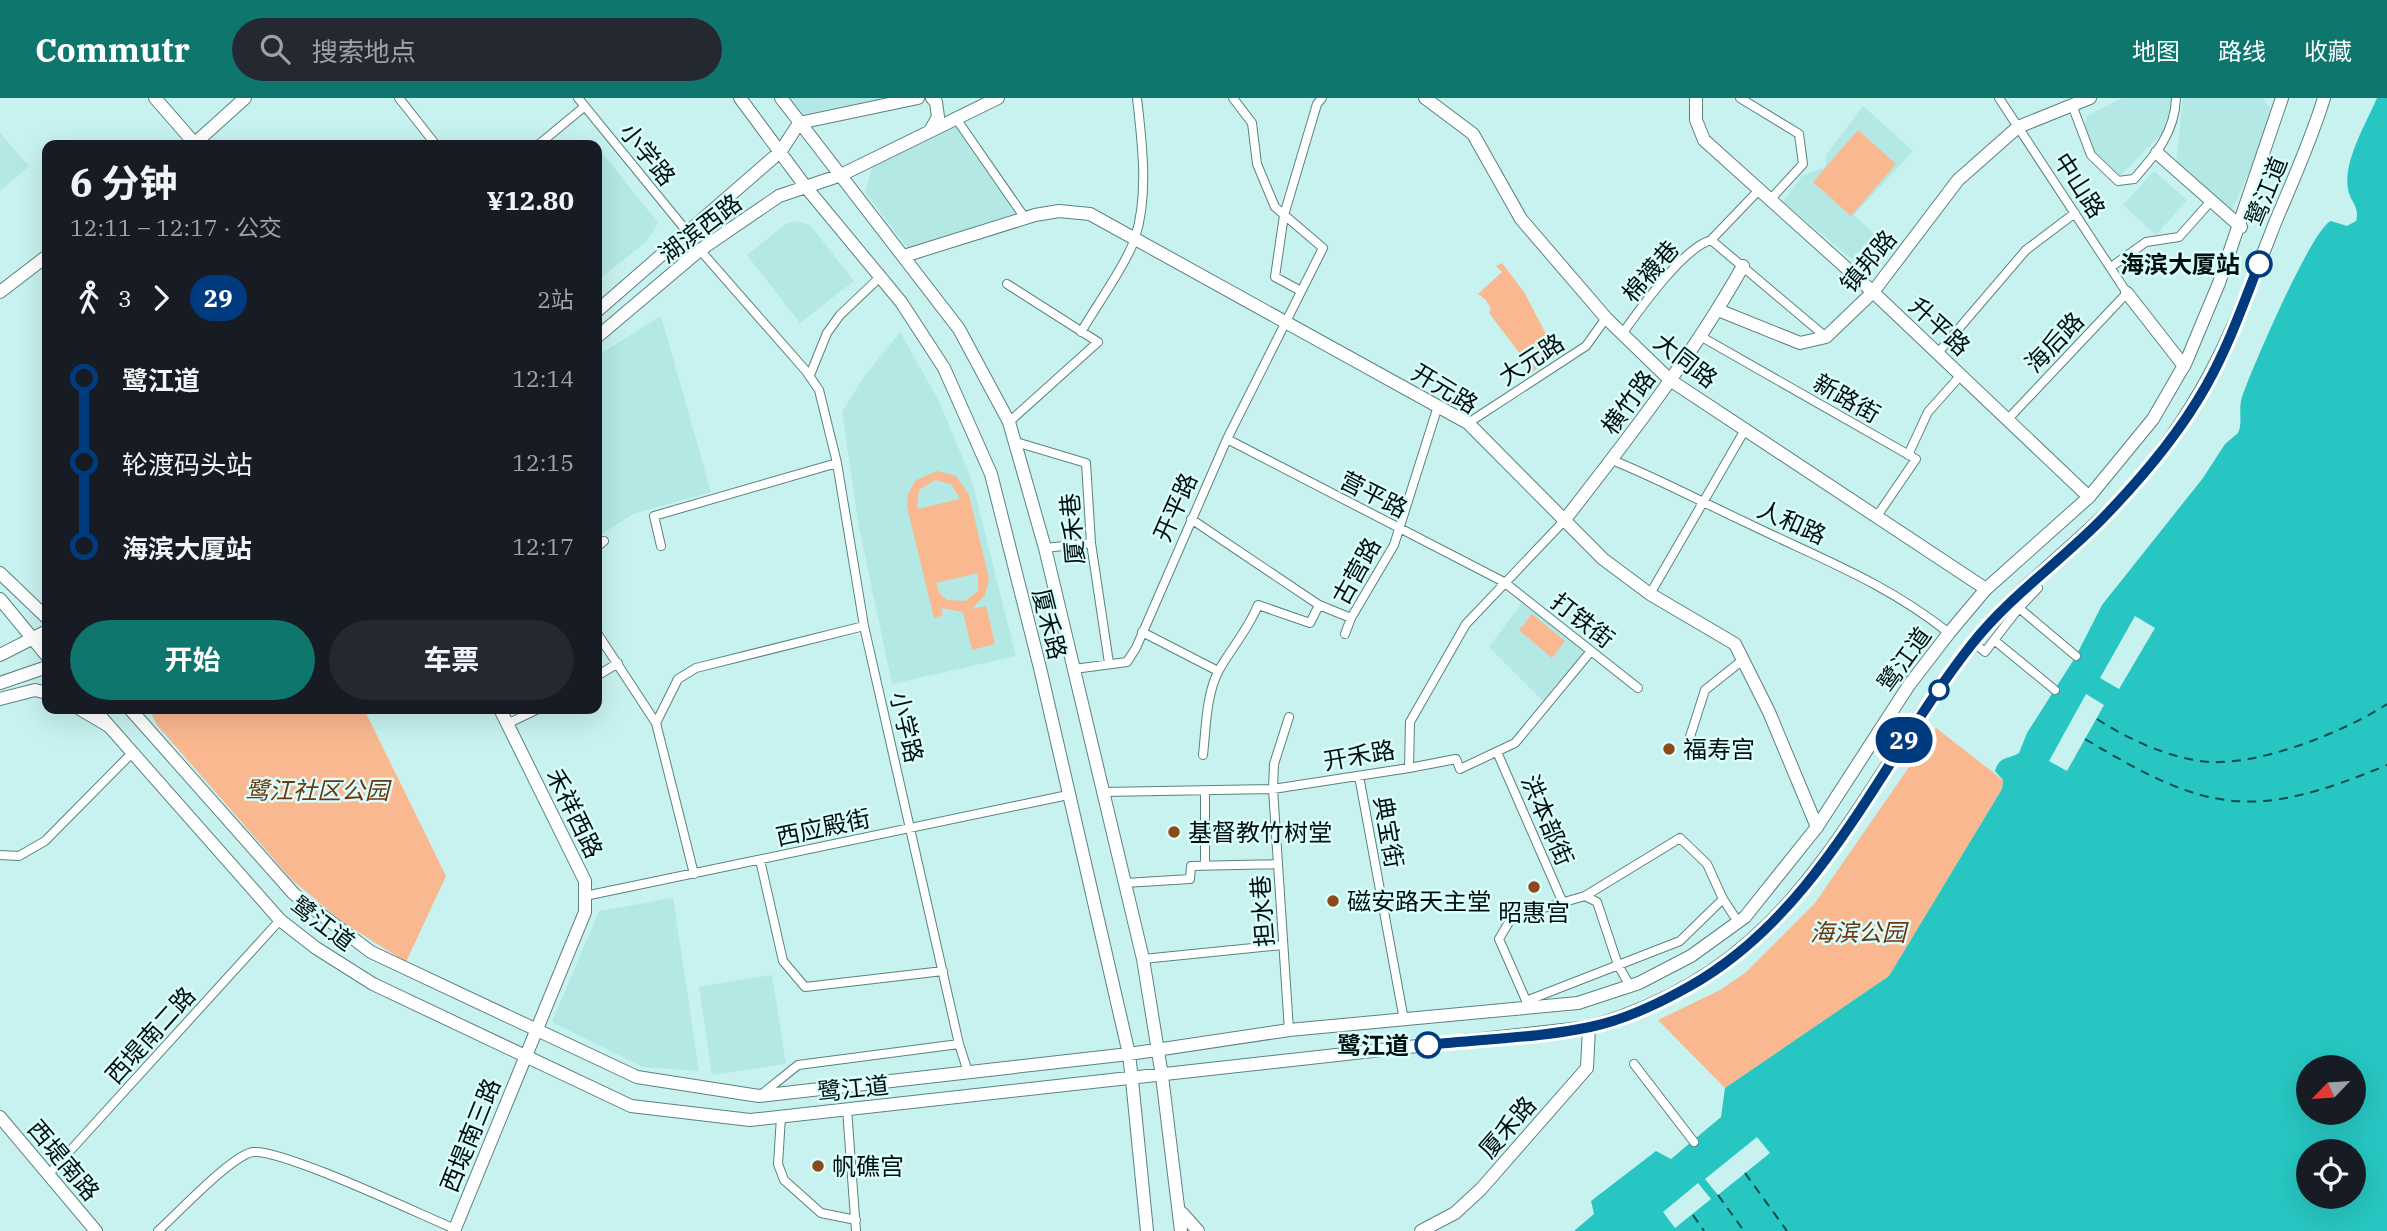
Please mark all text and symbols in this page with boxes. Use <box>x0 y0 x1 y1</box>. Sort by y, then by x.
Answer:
search box <box>232 18 722 81</box>
text: Commutr <box>35 28 190 71</box>
icon: search <box>256 30 294 68</box>
text: 搜索地点 <box>312 34 416 68</box>
text: 地图 <box>2132 35 2180 67</box>
text: 路线 <box>2218 35 2266 67</box>
text: 收藏 <box>2304 35 2352 67</box>
street label: 小学路 <box>613 116 683 192</box>
street label: 中山路 <box>2047 146 2113 224</box>
street label: 鹭江道 <box>2238 152 2294 230</box>
text: 6 分钟 <box>70 158 178 207</box>
text: ¥12.80 <box>487 183 574 217</box>
street label: 湖滨西路 <box>652 186 748 270</box>
text: 12:11 – 12:17 · 公交 <box>70 212 282 242</box>
street label: 镇邦路 <box>1833 223 1903 299</box>
street label: 棉襪巷 <box>1614 233 1686 309</box>
place label: 海滨大厦站 <box>2120 248 2240 280</box>
marker: 海滨大厦站 <box>2246 251 2272 277</box>
icon: walk <box>70 279 108 317</box>
icon: forward <box>142 279 180 317</box>
text: 29 <box>204 282 233 314</box>
text: 3 <box>118 283 132 313</box>
text: 2站 <box>537 284 574 314</box>
street label: 升平路 <box>1903 290 1977 362</box>
street label: 海后路 <box>2017 305 2091 379</box>
street label: 大同路 <box>1648 325 1724 395</box>
street label: 大元路 <box>1492 326 1570 392</box>
street label: 开元路 <box>1406 356 1484 420</box>
text: 鹭江道 <box>122 363 200 397</box>
text: 12:14 <box>512 363 574 393</box>
street label: 横竹路 <box>1594 363 1662 441</box>
street label: 新路街 <box>1808 366 1886 430</box>
text: 轮渡码头站 <box>122 447 252 481</box>
text: 12:15 <box>512 447 574 477</box>
street label: 营平路 <box>1335 463 1413 525</box>
street label: 开平路 <box>1146 468 1204 546</box>
street label: 厦禾巷 <box>1053 492 1091 566</box>
street label: 人和路 <box>1753 493 1831 551</box>
text: 海滨大厦站 <box>122 531 252 565</box>
text: 12:17 <box>512 531 574 561</box>
street label: 古营路 <box>1325 532 1387 610</box>
street label: 厦禾路 <box>1026 585 1074 663</box>
street label: 打铁街 <box>1545 585 1621 655</box>
button: 开始 <box>70 620 315 700</box>
button: 车票 <box>329 620 574 700</box>
street label: 鹭江道 <box>1870 620 1938 698</box>
unlabelled marker <box>1929 680 1949 700</box>
street label: 小学路 <box>883 688 931 766</box>
line badge: 29 <box>1872 717 1936 763</box>
text: 29 <box>1890 724 1918 756</box>
street label: 开禾路 <box>1321 733 1397 777</box>
place label: 福寿宫 <box>1683 733 1755 765</box>
marker: 福寿宫 <box>1661 741 1677 757</box>
street label: 禾祥西路 <box>540 763 610 863</box>
street label: 洪本部街 <box>1515 770 1581 870</box>
park label: 鹭江社区公园 <box>245 774 392 806</box>
street label: 典宝街 <box>1367 794 1411 870</box>
street label: 西应殿街 <box>773 801 873 853</box>
place label: 基督教竹树堂 <box>1188 816 1332 848</box>
marker: 基督教竹树堂 <box>1166 824 1182 840</box>
street label: 担水巷 <box>1244 874 1280 948</box>
marker: 昭惠宫 <box>1526 879 1542 895</box>
place label: 磁安路天主堂 <box>1347 885 1491 917</box>
street label: 鹭江道 <box>285 889 361 957</box>
marker: 磁安路天主堂 <box>1325 893 1341 909</box>
place label: 昭惠宫 <box>1498 896 1570 928</box>
park label: 海滨公园 <box>1810 916 1909 948</box>
street label: 西堤南二路 <box>98 980 202 1090</box>
place label: 鹭江道 <box>1337 1029 1409 1061</box>
marker: 鹭江道 <box>1415 1032 1441 1058</box>
north arrow <box>2296 1055 2366 1125</box>
map controls <box>2296 1055 2366 1209</box>
street label: 鹭江道 <box>816 1068 890 1108</box>
street label: 西堤南三路 <box>433 1073 507 1197</box>
street label: 厦禾路 <box>1471 1089 1543 1165</box>
street label: 西堤南路 <box>21 1113 107 1207</box>
button: locate <box>2296 1139 2366 1209</box>
place label: 帆礁宫 <box>832 1150 904 1182</box>
marker: 帆礁宫 <box>810 1158 826 1174</box>

